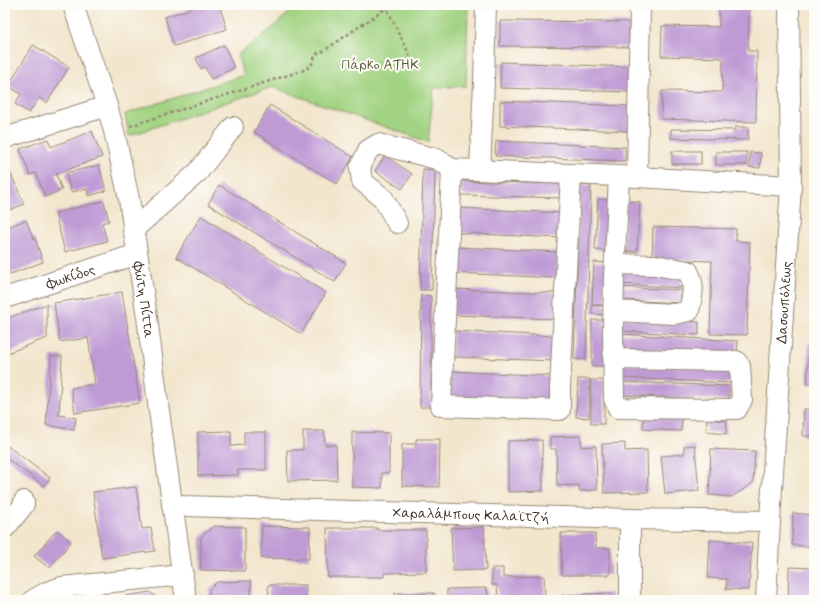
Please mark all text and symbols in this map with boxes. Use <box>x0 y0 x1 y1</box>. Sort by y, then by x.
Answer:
park label: Πάρκο ΑΤΗΚ <box>341 56 419 74</box>
street label: Φώτη Πίττα <box>129 259 158 339</box>
street label: Φωκίδος <box>43 261 98 294</box>
street label: Δασουπόλεως <box>773 261 796 344</box>
street label: Χαραλάμπους Καλαϊτζή <box>392 504 549 527</box>

